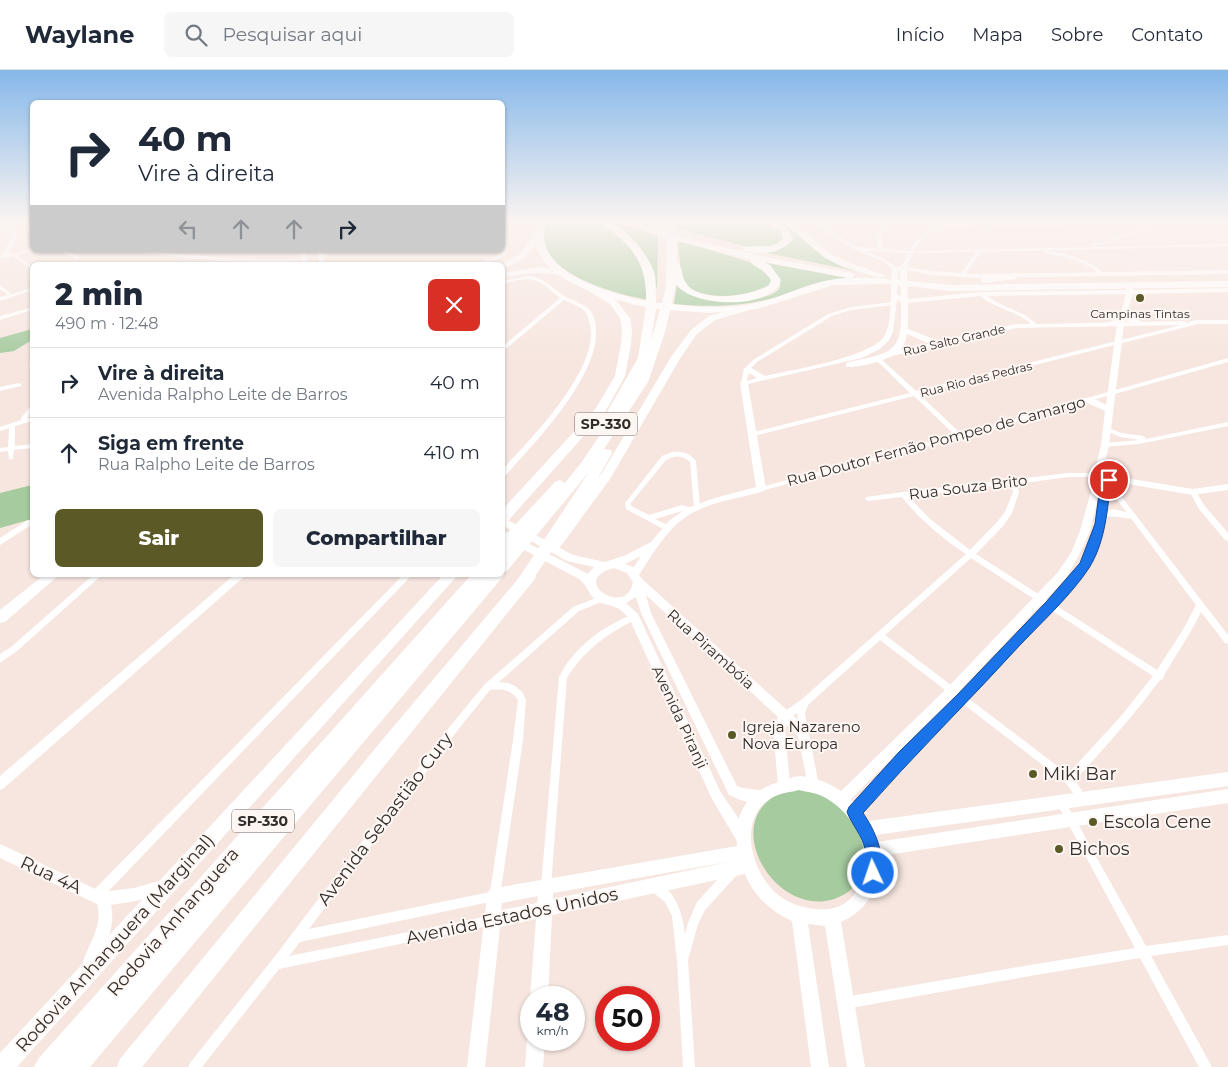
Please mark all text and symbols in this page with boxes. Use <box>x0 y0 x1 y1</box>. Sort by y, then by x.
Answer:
search box <box>164 12 514 57</box>
text: Waylane <box>25 20 134 49</box>
icon: search <box>182 21 210 49</box>
text: Pesquisar aqui <box>222 23 362 46</box>
text: Início <box>896 24 944 46</box>
text: Mapa <box>972 24 1023 46</box>
text: Sobre <box>1051 24 1103 46</box>
text: Contato <box>1131 24 1203 46</box>
text: 40 m <box>138 117 233 160</box>
icon: right <box>55 120 120 185</box>
text: Vire à direita <box>138 160 275 187</box>
icon: left <box>174 215 202 243</box>
icon: ahead <box>227 215 255 243</box>
icon: ahead <box>280 215 308 243</box>
icon: right <box>333 215 361 243</box>
text: 2 min <box>55 276 143 313</box>
button: close <box>428 279 480 331</box>
marker: Campinas Tintas <box>1134 292 1146 304</box>
place label: Campinas Tintas <box>1090 306 1190 321</box>
text: 490 m · 12:48 <box>55 314 159 333</box>
street label: Rua Salto Grande <box>902 321 1006 359</box>
street label: Rua Rio das Pedras <box>918 358 1034 400</box>
text: Vire à direita <box>98 362 225 385</box>
icon: right <box>55 369 83 397</box>
text: 40 m <box>430 371 480 394</box>
text: Avenida Ralpho Leite de Barros <box>98 385 348 404</box>
street label: Rua Doutor Fernão Pompeo de Camargo <box>785 392 1087 490</box>
road number: SP-330 <box>575 412 637 436</box>
text: Siga em frente <box>98 432 244 455</box>
icon: ahead <box>55 439 83 467</box>
text: 410 m <box>423 441 480 464</box>
text: Rua Ralpho Leite de Barros <box>98 455 315 474</box>
pin <box>1088 459 1130 501</box>
icon: arrive <box>1095 466 1123 494</box>
street label: Rua Souza Brito <box>908 470 1028 504</box>
button: Sair <box>55 509 263 567</box>
button: Compartilhar <box>273 509 480 567</box>
street label: Rua Pirambóia <box>663 605 759 693</box>
street label: Avenida Piranji <box>648 662 712 772</box>
place label: Igreja Nazareno Nova Europa <box>742 717 860 753</box>
street label: Avenida Sebastião Cury <box>313 728 457 910</box>
marker: Igreja Nazareno Nova Europa <box>726 729 738 741</box>
place label: Miki Bar <box>1043 763 1117 785</box>
marker: Miki Bar <box>1027 768 1039 780</box>
road number: SP-330 <box>232 809 294 832</box>
place label: Escola Cene <box>1103 811 1212 833</box>
marker: Escola Cene <box>1087 816 1099 828</box>
street label: Rodovia Anhanguera (Marginal) <box>11 829 219 1057</box>
place label: Bichos <box>1069 838 1130 860</box>
street label: Rodovia Anhanguera <box>102 843 244 1001</box>
marker: Bichos <box>1053 843 1065 855</box>
position arrow <box>846 846 898 898</box>
street label: Rua 4A <box>17 851 85 899</box>
street label: Avenida Estados Unidos <box>404 883 620 949</box>
speed limit sign: 50 <box>595 986 660 1051</box>
text: 48 <box>536 997 569 1027</box>
text: km/h <box>536 1023 569 1038</box>

